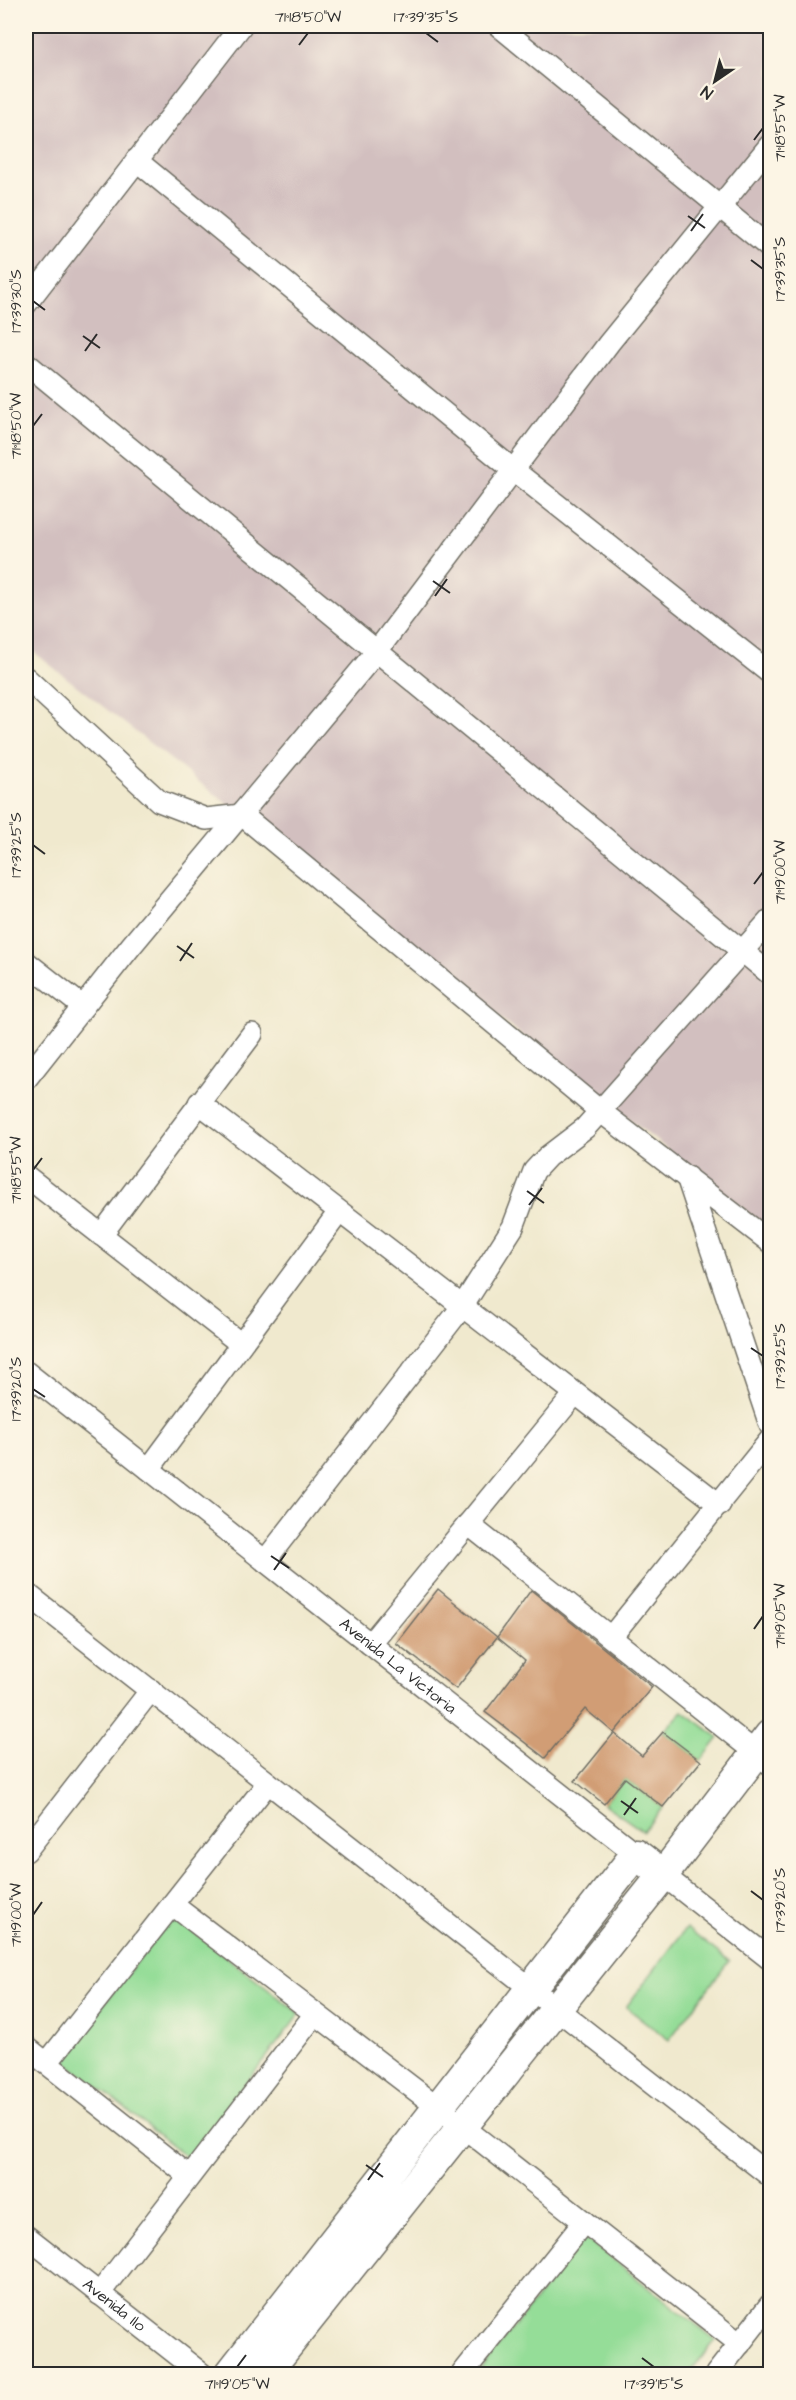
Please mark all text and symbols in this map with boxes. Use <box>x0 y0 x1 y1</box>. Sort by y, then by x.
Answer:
text: 71°18'50"W <box>275 7 341 28</box>
text: 17°39'35"S <box>394 7 459 28</box>
north arrow <box>685 51 745 111</box>
text: N <box>697 81 717 104</box>
text: 71°18'55"W <box>770 94 791 162</box>
text: 17°39'35"S <box>770 236 791 301</box>
text: 17°39'30"S <box>6 269 27 333</box>
text: 71°18'50"W <box>6 393 27 459</box>
text: 17°39'25"S <box>6 812 27 878</box>
text: 71°19'00"W <box>770 840 791 904</box>
text: 71°18'55"W <box>6 1136 27 1204</box>
text: 17°39'25"S <box>770 1323 791 1389</box>
text: 17°39'20"S <box>6 1357 27 1421</box>
text: 71°19'05"W <box>770 1583 791 1649</box>
street label: Avenida La Victoria <box>335 1613 461 1719</box>
text: 17°39'20"S <box>770 1868 791 1932</box>
text: 71°19'00"W <box>6 1883 27 1947</box>
street label: Avenida Ilo <box>78 2274 150 2337</box>
text: 71°19'05"W <box>204 2374 270 2395</box>
text: 17°39'15"S <box>625 2374 684 2395</box>

